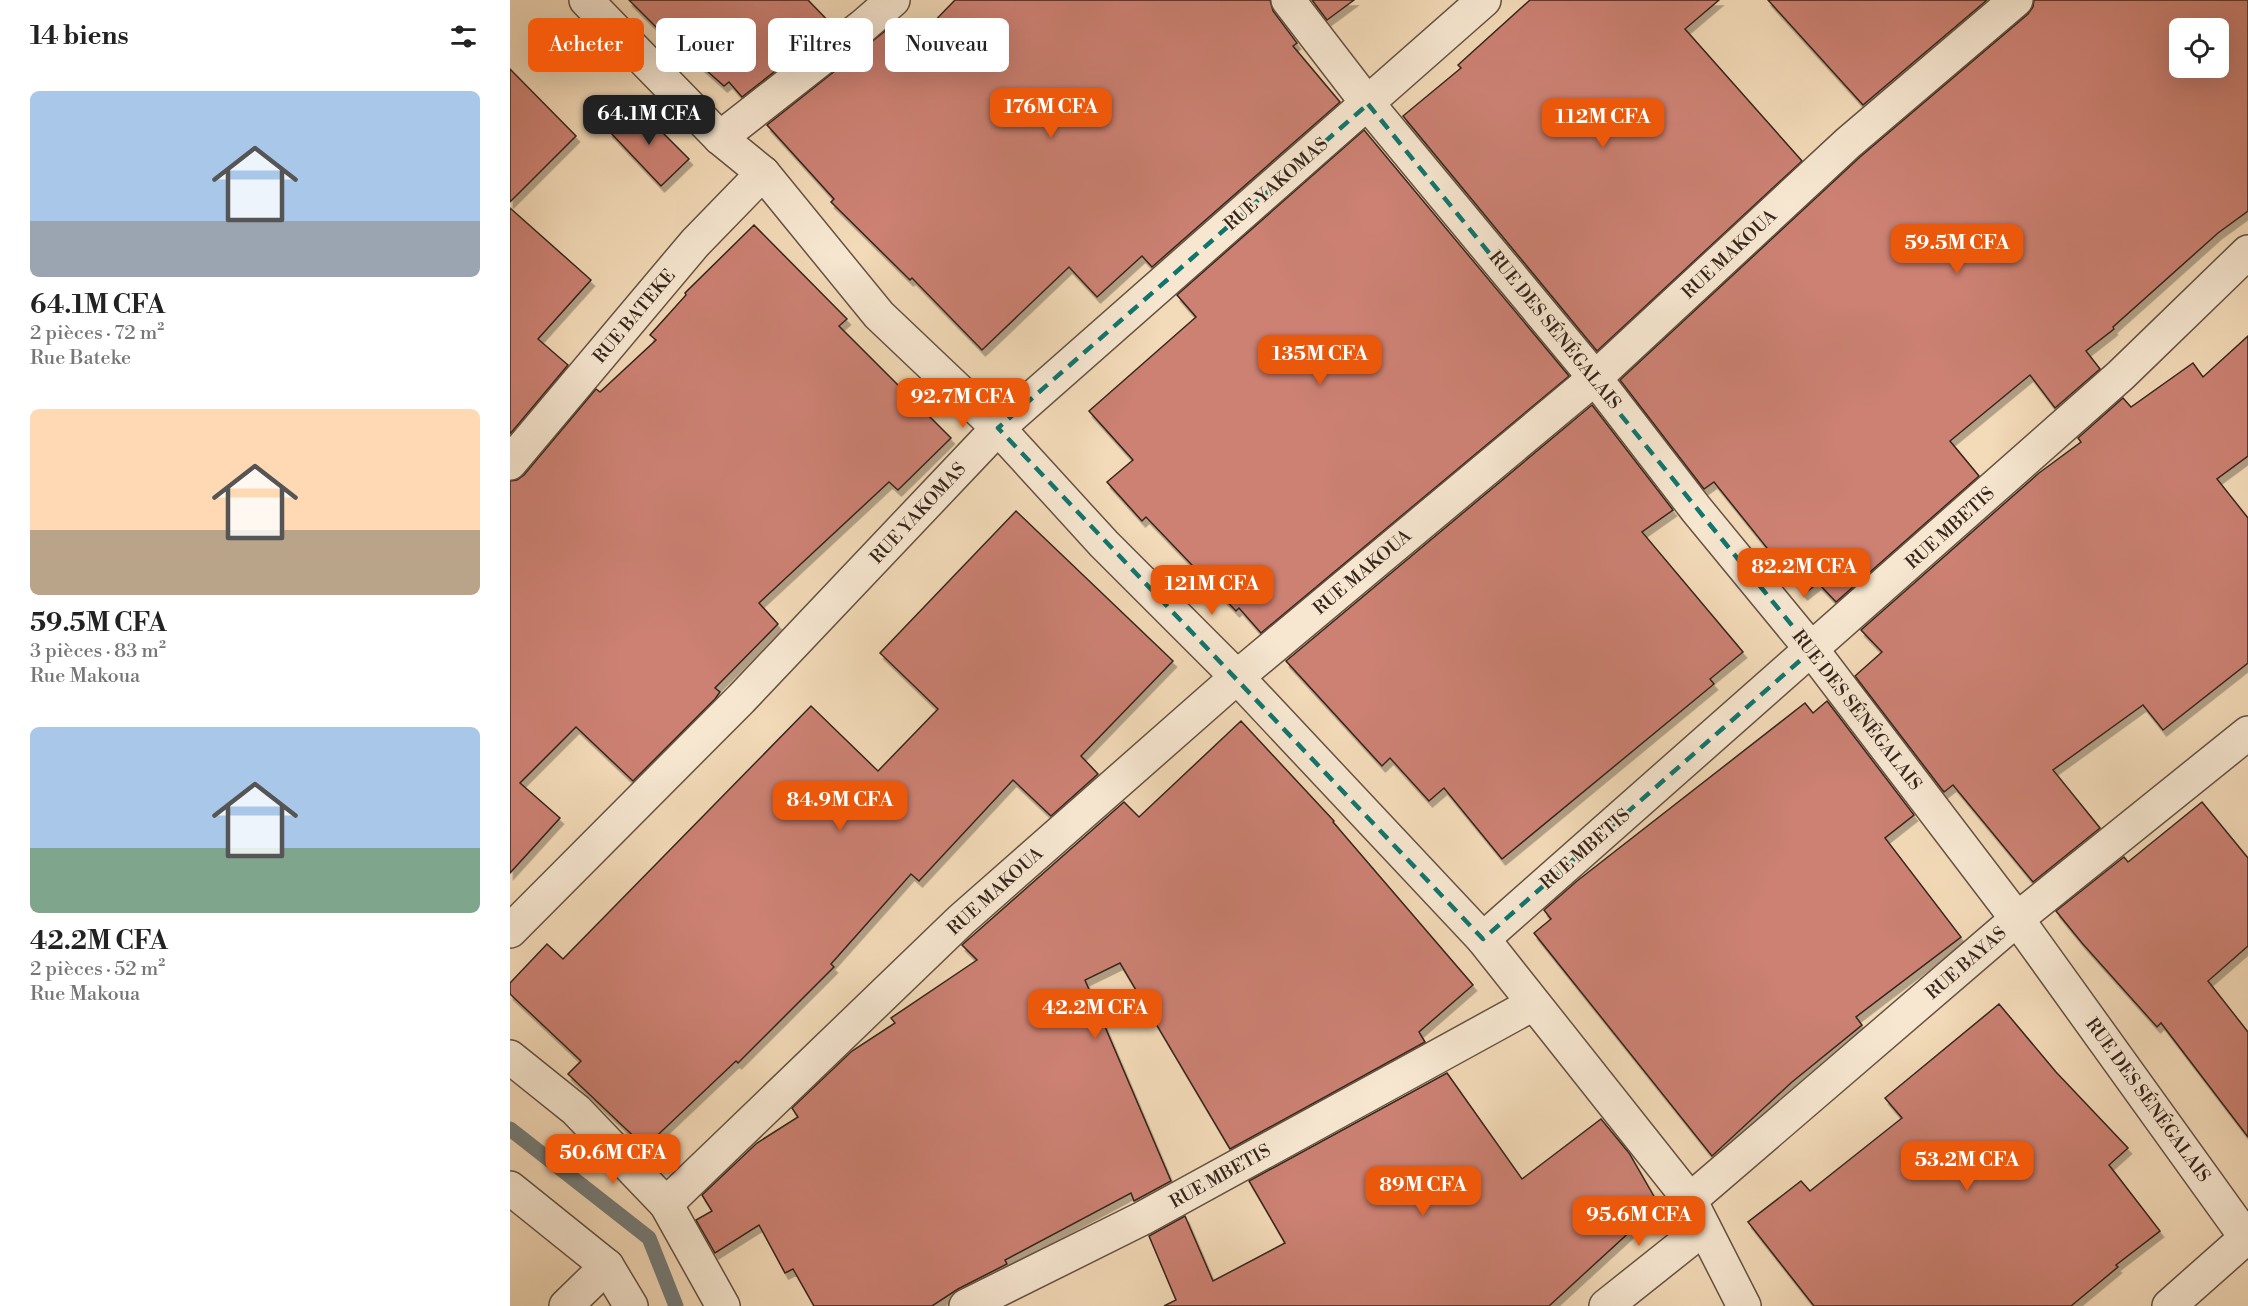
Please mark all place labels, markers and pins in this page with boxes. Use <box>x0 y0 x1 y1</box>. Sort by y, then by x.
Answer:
pin: 176M CFA <box>989 88 1113 139</box>
pin: 64.1M CFA <box>580 95 718 146</box>
pin: 112M CFA <box>1541 98 1665 149</box>
pin: 59.5M CFA <box>1888 224 2026 275</box>
pin: 135M CFA <box>1258 335 1382 386</box>
pin: 92.7M CFA <box>894 378 1032 429</box>
pin: 82.2M CFA <box>1735 548 1873 599</box>
pin: 121M CFA <box>1150 565 1274 616</box>
pin: 84.9M CFA <box>771 781 909 832</box>
pin: 42.2M CFA <box>1026 989 1164 1040</box>
pin: 50.6M CFA <box>544 1134 682 1185</box>
pin: 53.2M CFA <box>1898 1141 2036 1192</box>
pin: 89M CFA <box>1368 1166 1478 1217</box>
pin: 95.6M CFA <box>1570 1196 1708 1247</box>

